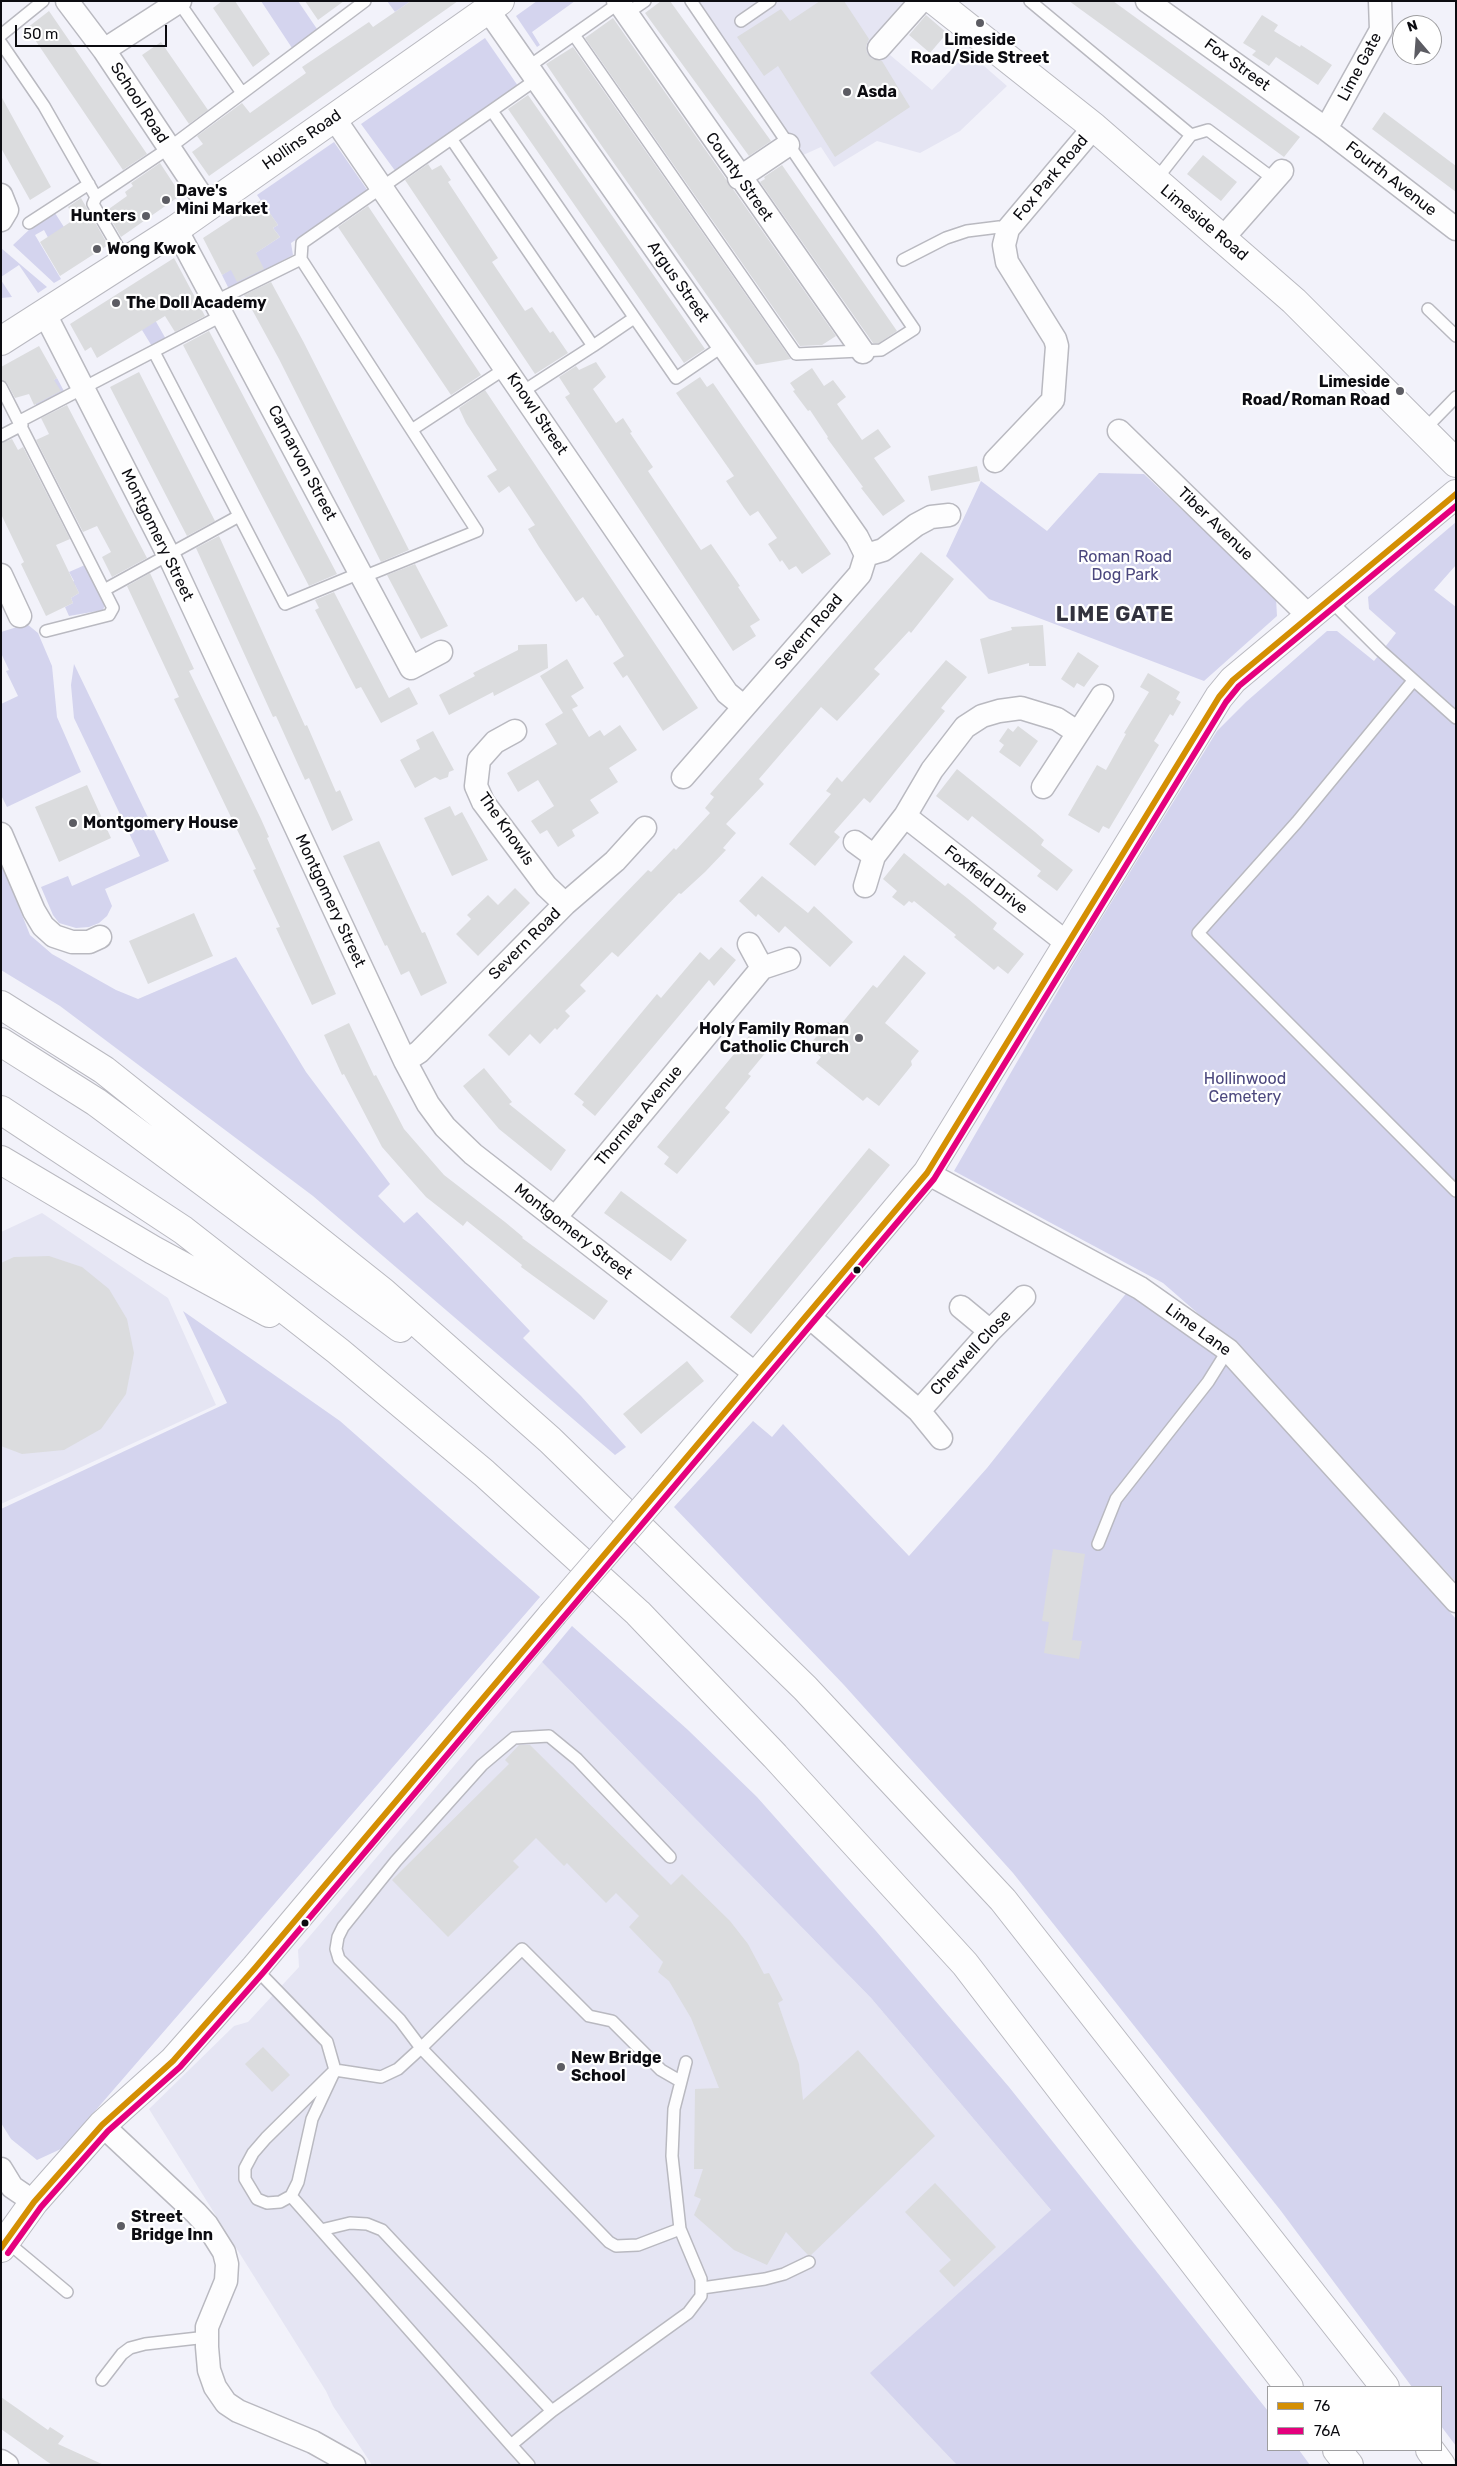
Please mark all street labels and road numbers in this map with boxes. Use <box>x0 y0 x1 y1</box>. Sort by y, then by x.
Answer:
street label: Lime Gate <box>1334 29 1386 105</box>
street label: Fox Street <box>1200 35 1274 95</box>
street label: School Road <box>106 59 172 147</box>
street label: Hollins Road <box>259 106 345 174</box>
street label: County Street <box>701 129 777 225</box>
street label: Fox Park Road <box>1010 131 1092 225</box>
street label: Fourth Avenue <box>1342 138 1440 220</box>
street label: Limeside Road <box>1156 181 1252 265</box>
street label: Argus Street <box>643 238 713 326</box>
street label: Knowl Street <box>502 369 572 459</box>
street label: Carnarvon Street <box>264 402 340 524</box>
street label: Montgomery Street <box>117 466 197 604</box>
street label: Tiber Avenue <box>1173 483 1257 565</box>
street label: Severn Road <box>771 590 847 674</box>
street label: The Knowls <box>474 789 538 869</box>
street label: Montgomery Street <box>291 831 369 971</box>
street label: Foxfield Drive <box>941 842 1031 918</box>
street label: Severn Road <box>485 904 565 984</box>
street label: Thornlea Avenue <box>591 1062 687 1170</box>
street label: Montgomery Street <box>510 1180 636 1284</box>
street label: Lime Lane <box>1161 1300 1235 1360</box>
street label: Cherwell Close <box>927 1306 1015 1400</box>

